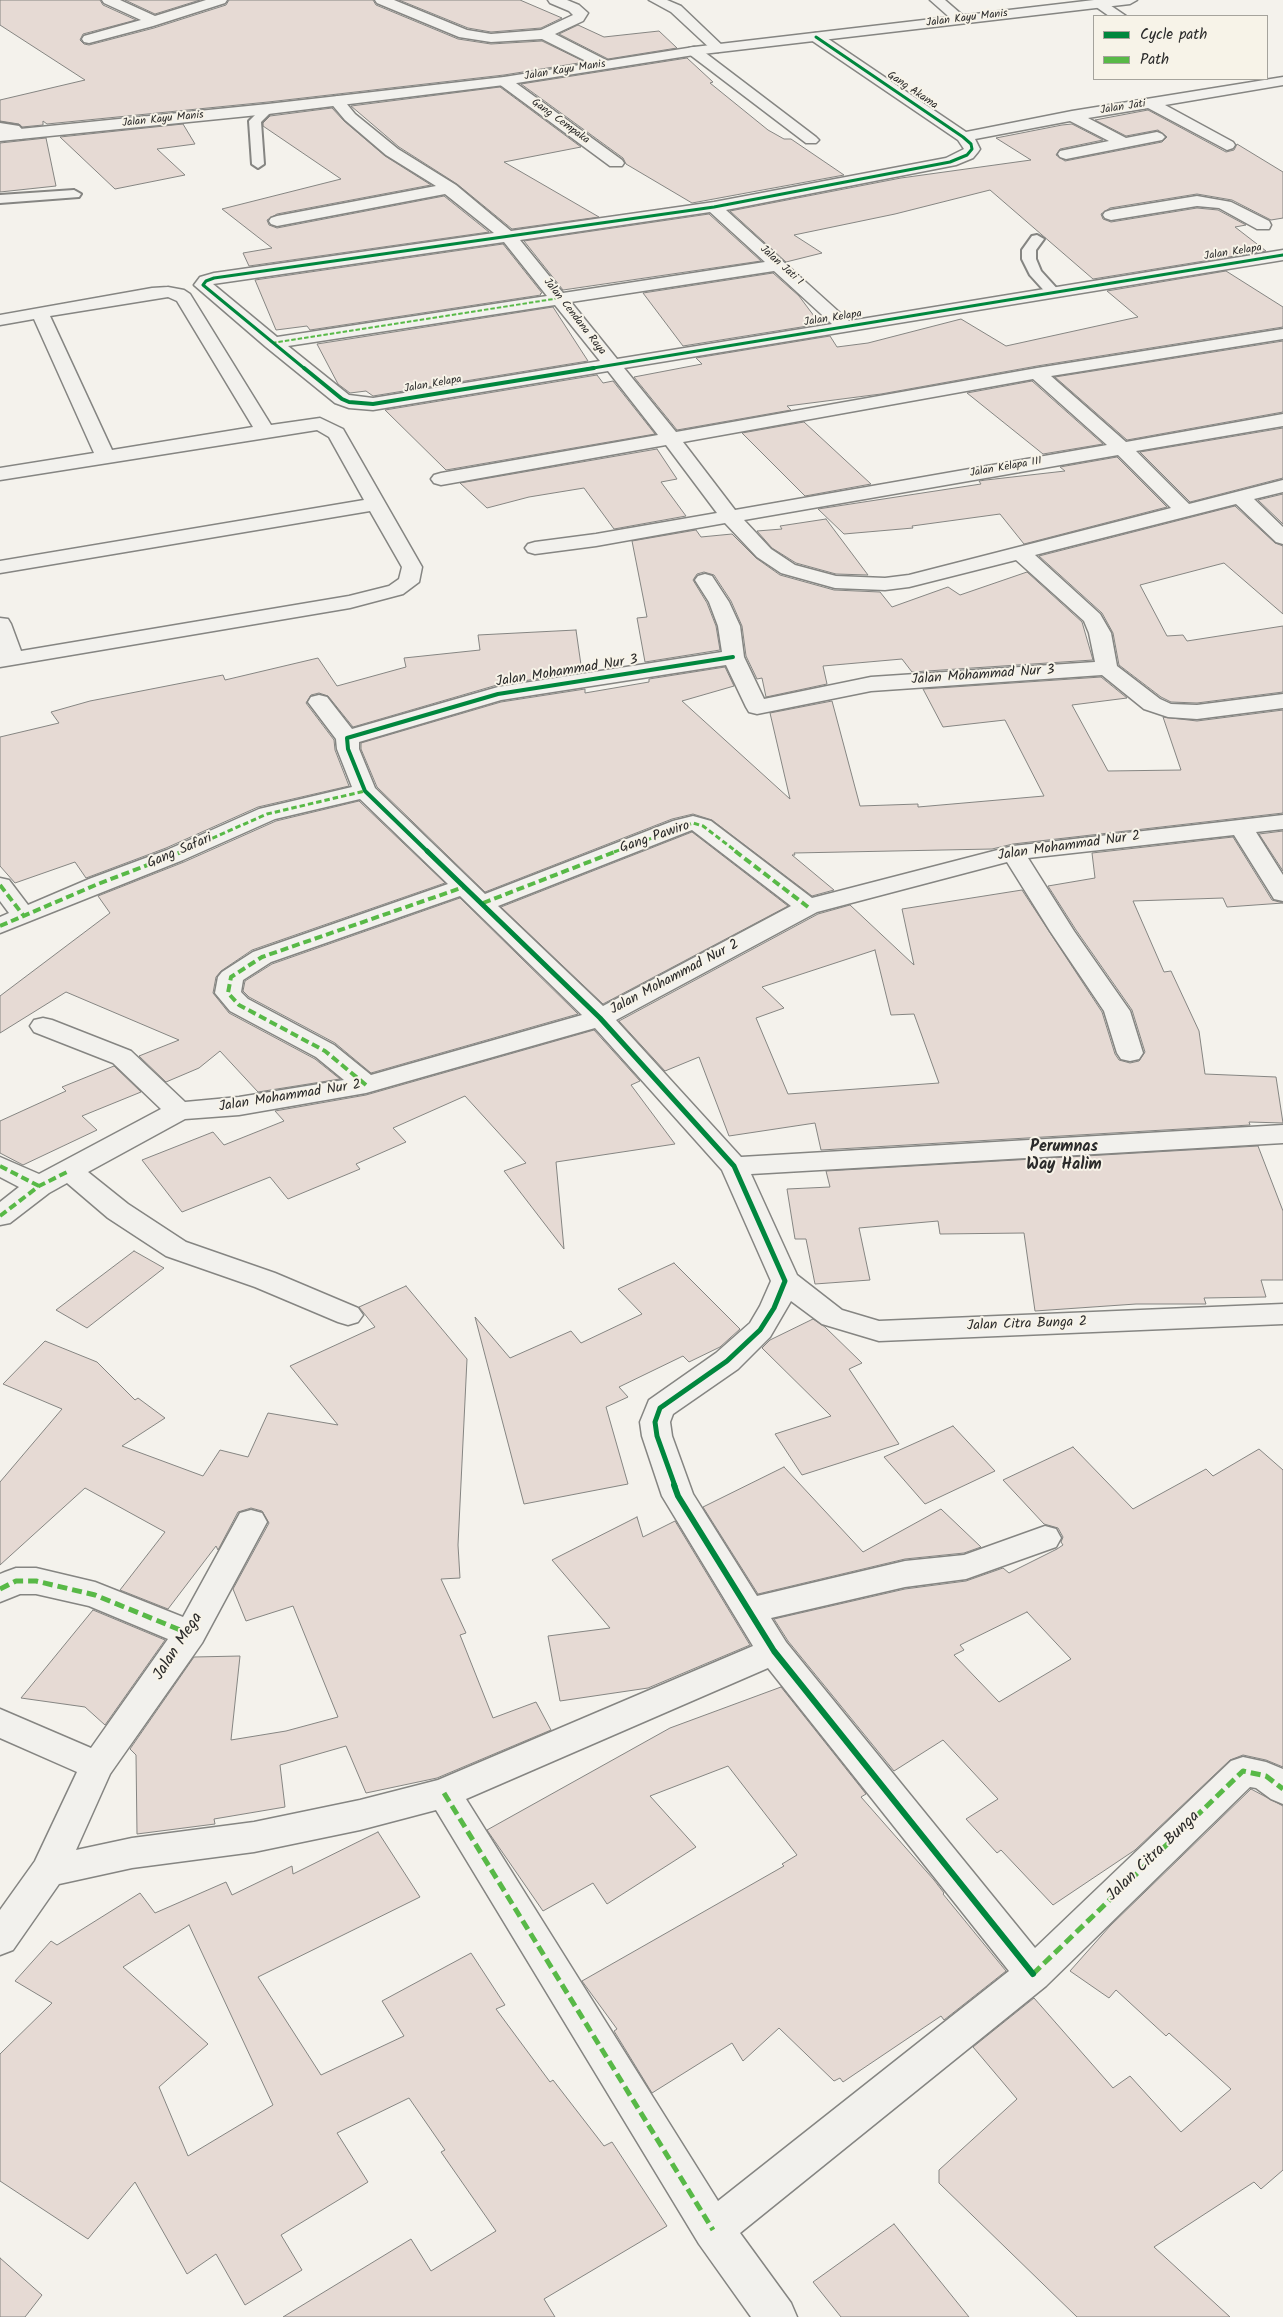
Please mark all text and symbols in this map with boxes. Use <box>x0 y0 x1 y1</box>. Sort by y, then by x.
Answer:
street label: Jalan Kayu Manis <box>926 7 1008 31</box>
legend <box>1093 15 1268 80</box>
text: Cycle path <box>1140 23 1207 47</box>
text: Path <box>1140 48 1169 72</box>
street label: Jalan Kayu Manis <box>523 58 607 84</box>
street label: Gang Akama <box>884 69 940 113</box>
street label: Gang Cempaka <box>528 97 592 147</box>
street label: Jalan Jati <box>1099 98 1147 118</box>
street label: Jalan Kayu Manis <box>122 109 204 131</box>
street label: Jalan Kelapa <box>1203 242 1263 264</box>
street label: Jalan Jati I <box>757 243 805 289</box>
street label: Jalan Cendana Raya <box>540 276 608 358</box>
street label: Jalan Kelapa <box>803 308 863 330</box>
street label: Jalan Kelapa <box>403 373 463 397</box>
street label: Jalan Kelapa III <box>969 455 1043 481</box>
street label: Jalan Mohammad Nur 3 <box>495 652 639 692</box>
street label: Jalan Mohammad Nur 3 <box>911 663 1055 689</box>
street label: Gang Pawiro <box>618 818 692 858</box>
street label: Jalan Mohammad Nur 2 <box>997 829 1141 865</box>
street label: Gang Safari <box>145 831 215 873</box>
street label: Jalan Mohammad Nur 2 <box>608 937 742 1019</box>
street label: Jalan Mohammad Nur 2 <box>218 1077 362 1117</box>
district label: Perumnas Way Halim <box>1026 1138 1102 1176</box>
street label: Jalan Citra Bunga 2 <box>967 1315 1087 1335</box>
street label: Jalan Mega <box>150 1610 208 1684</box>
street label: Jalan Citra Bunga <box>1104 1808 1204 1906</box>

